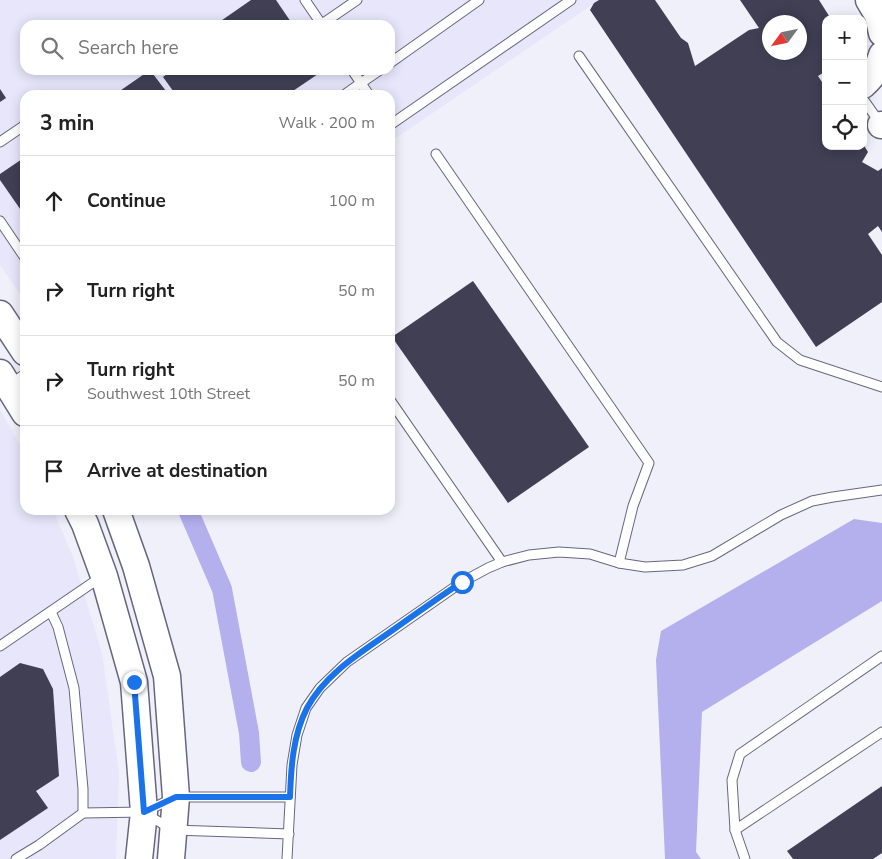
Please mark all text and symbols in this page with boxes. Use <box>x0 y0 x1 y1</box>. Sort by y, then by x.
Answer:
north arrow <box>762 15 807 60</box>
map controls <box>822 15 867 150</box>
button: + <box>822 15 867 60</box>
search box <box>20 20 395 75</box>
icon: search <box>38 34 66 62</box>
text: Search here <box>78 35 179 61</box>
button: − <box>822 60 867 105</box>
button: locate <box>822 105 867 150</box>
text: 3 min <box>40 109 94 137</box>
text: Walk · 200 m <box>279 112 375 134</box>
icon: ahead <box>40 187 68 215</box>
text: Continue <box>87 188 166 214</box>
text: 100 m <box>328 190 375 212</box>
icon: right <box>40 277 68 305</box>
text: Turn right <box>87 278 174 304</box>
text: 50 m <box>338 280 375 302</box>
text: Turn right <box>87 357 174 383</box>
icon: right <box>40 367 68 395</box>
text: 50 m <box>338 370 375 392</box>
text: Southwest 10th Street <box>87 383 250 405</box>
icon: arrive <box>40 457 68 485</box>
text: Arrive at destination <box>87 458 268 484</box>
route start <box>451 571 474 594</box>
route end <box>123 671 146 694</box>

